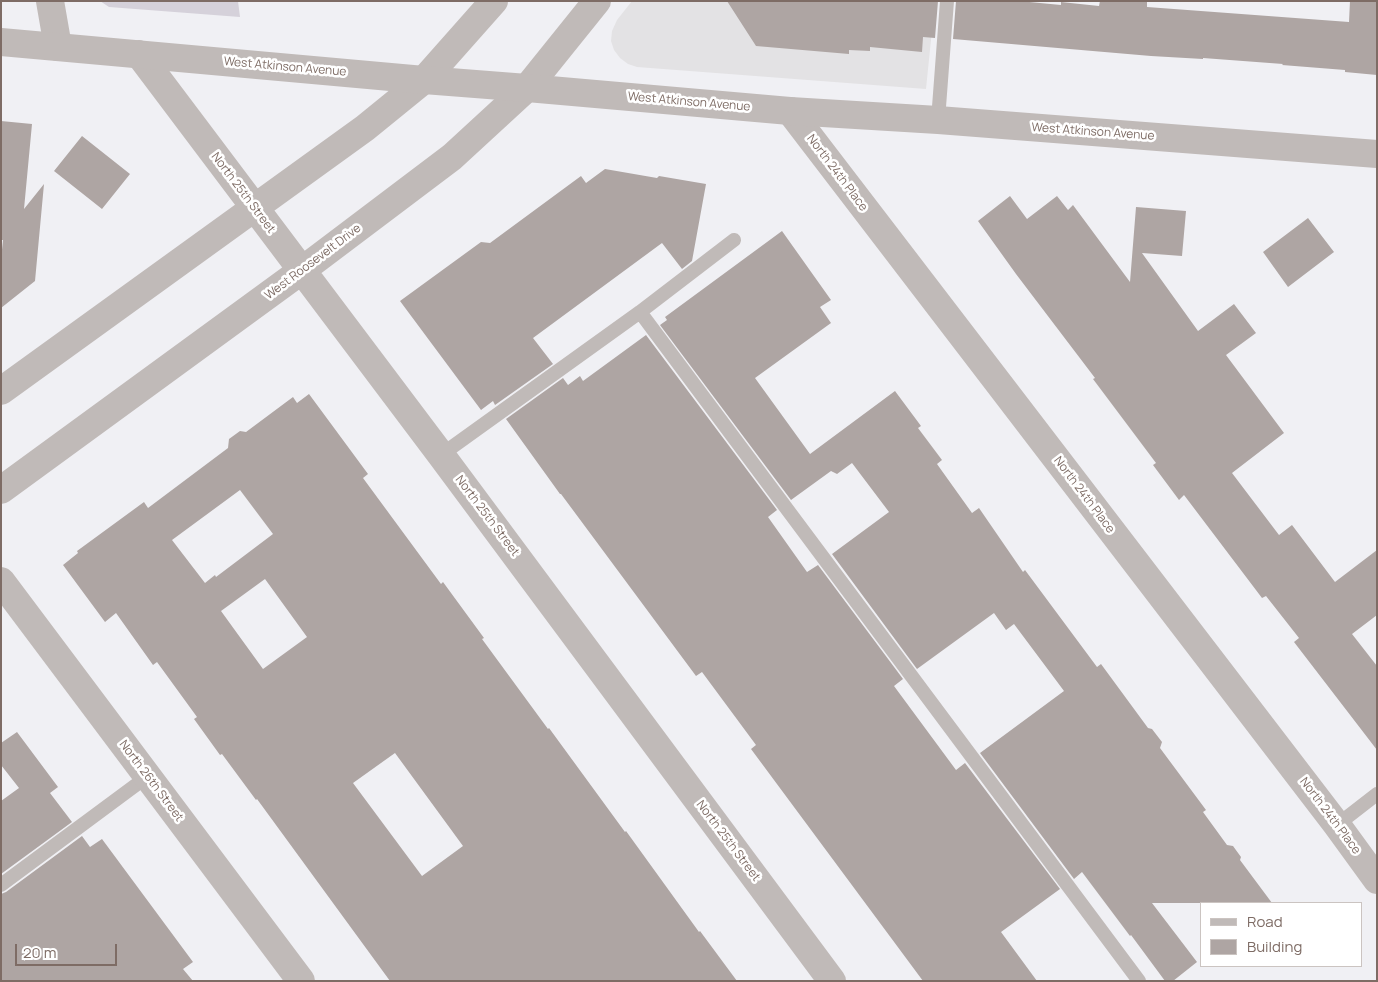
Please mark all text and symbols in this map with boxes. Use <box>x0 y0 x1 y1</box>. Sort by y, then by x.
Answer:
street label: West Atkinson Avenue <box>223 54 347 80</box>
street label: West Atkinson Avenue <box>627 89 751 115</box>
street label: West Atkinson Avenue <box>1031 121 1155 143</box>
street label: North 24th Place <box>804 132 870 214</box>
street label: North 25th Street <box>208 150 278 236</box>
street label: West Roosevelt Drive <box>262 221 364 303</box>
street label: North 24th Place <box>1051 454 1117 536</box>
street label: North 25th Street <box>452 473 522 559</box>
street label: North 26th Street <box>116 738 186 824</box>
street label: North 24th Place <box>1297 775 1363 857</box>
street label: North 25th Street <box>693 798 763 884</box>
legend <box>1200 902 1363 967</box>
text: Road <box>1247 911 1283 932</box>
scale bar <box>18 934 120 966</box>
text: Building <box>1247 936 1302 957</box>
text: 20 m <box>23 942 56 963</box>

